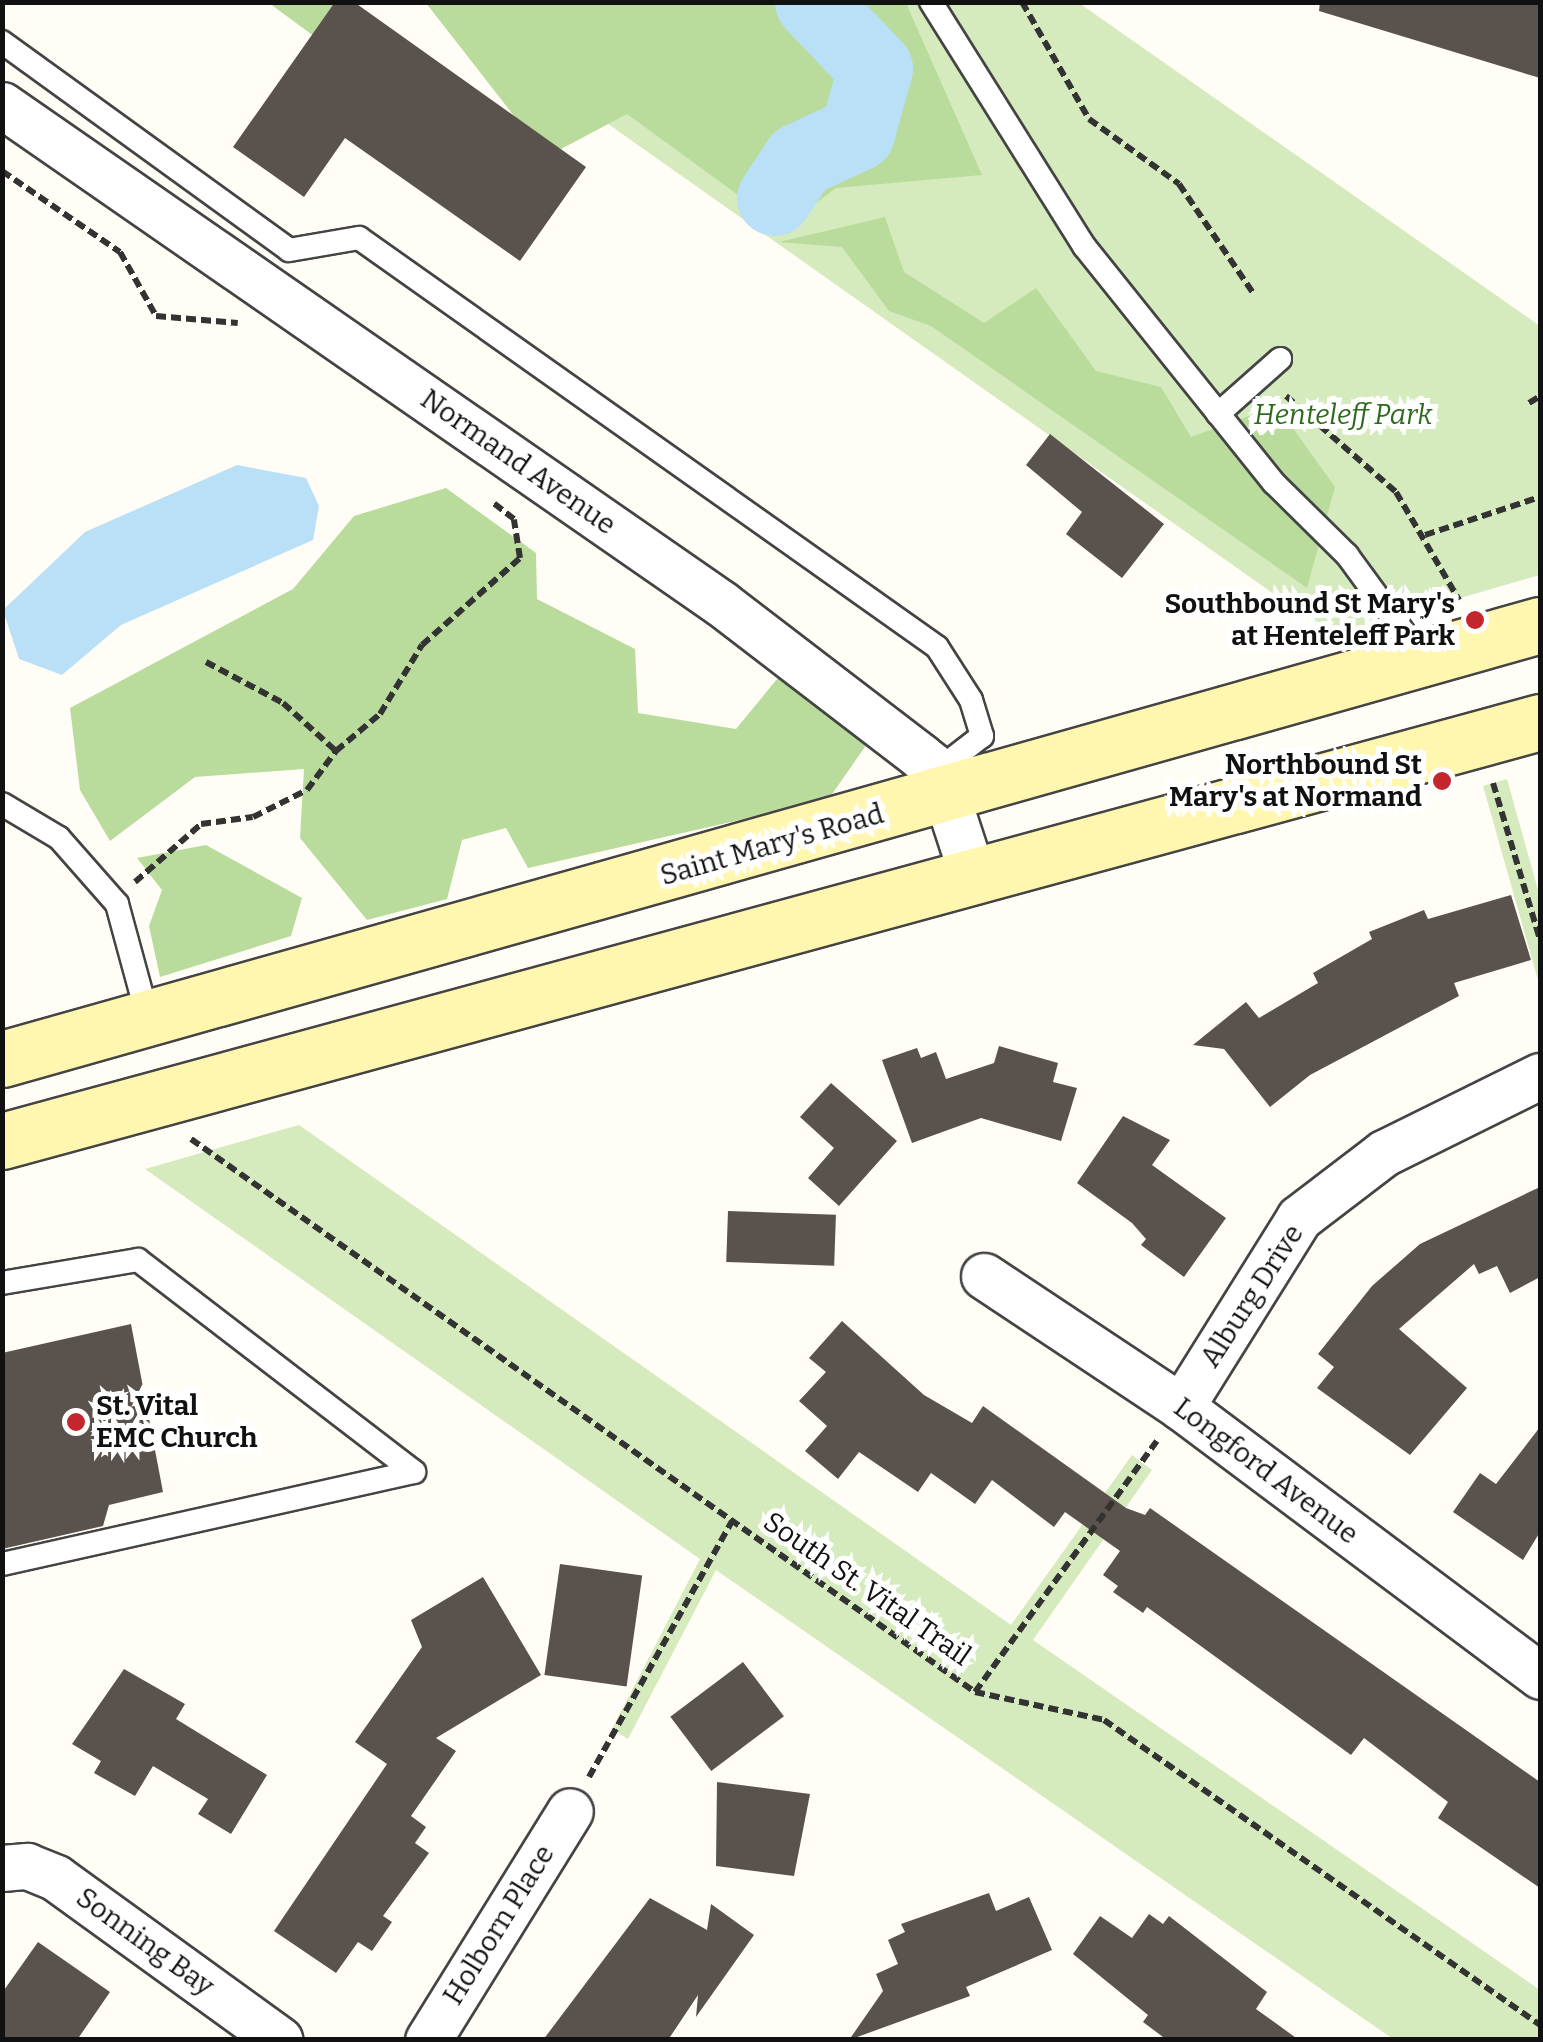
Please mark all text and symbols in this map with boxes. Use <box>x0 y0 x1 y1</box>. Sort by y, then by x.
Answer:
street label: Normand Avenue <box>414 382 622 542</box>
park label: Henteleff Park <box>1254 398 1432 432</box>
place label: Southbound St Mary's at Henteleff Park <box>1164 587 1455 653</box>
marker: Southbound St Mary's at Henteleff Park <box>1464 609 1486 631</box>
place label: Northbound St Mary's at Normand <box>1169 748 1422 814</box>
marker: Northbound St Mary's at Normand <box>1431 770 1453 792</box>
street label: Saint Mary's Road <box>657 797 887 893</box>
street label: Alburg Drive <box>1193 1218 1311 1374</box>
place label: St. Vital EMC Church <box>96 1389 257 1455</box>
street label: Longford Avenue <box>1167 1391 1365 1551</box>
marker: St. Vital EMC Church <box>65 1411 87 1433</box>
street label: South St. Vital Trail <box>757 1505 977 1673</box>
street label: Holborn Place <box>437 1839 561 2011</box>
street label: Sonning Bay <box>70 1881 220 2003</box>

